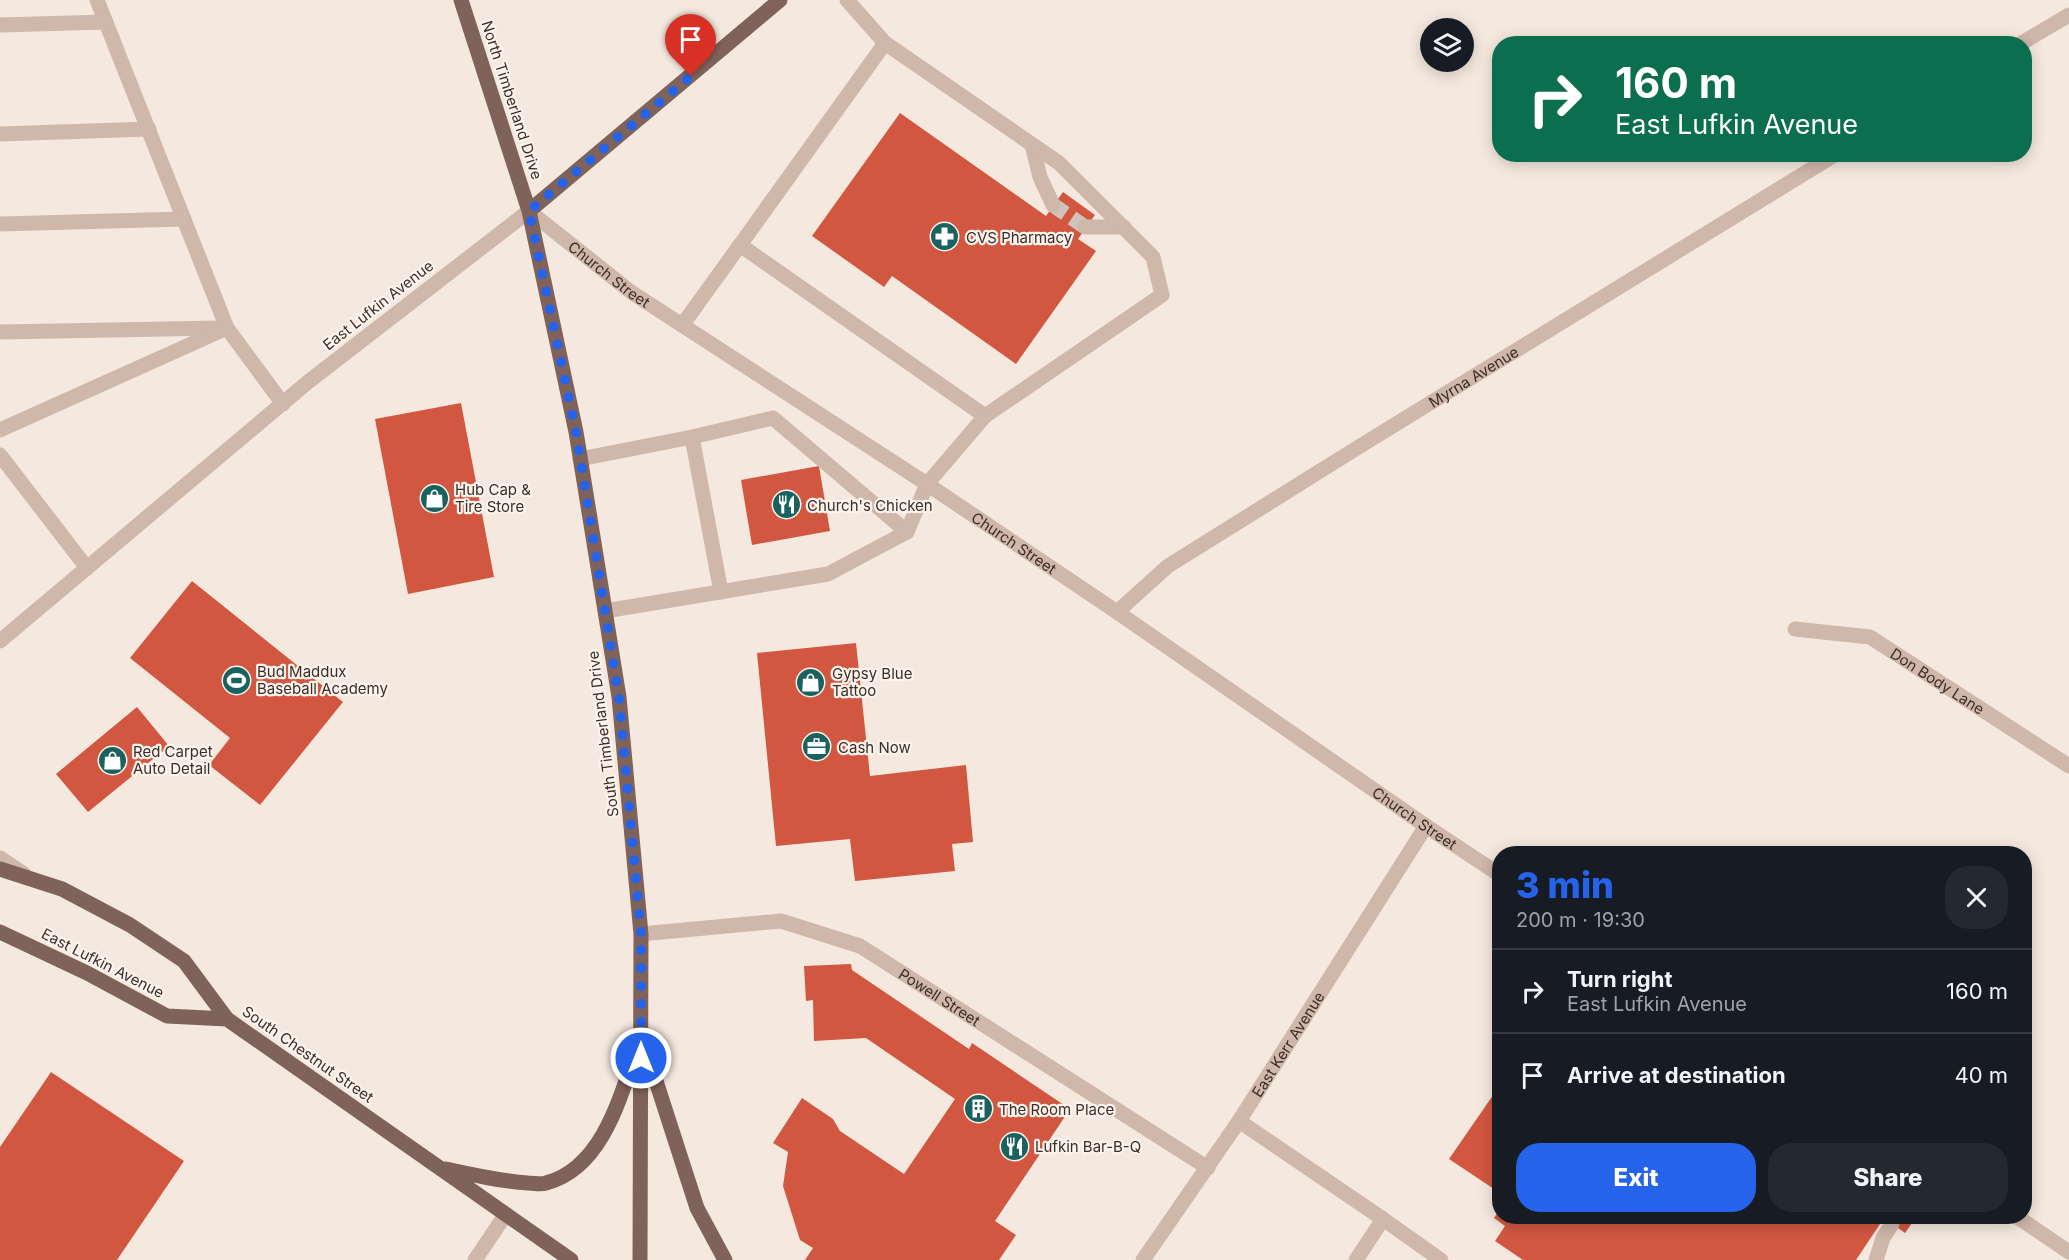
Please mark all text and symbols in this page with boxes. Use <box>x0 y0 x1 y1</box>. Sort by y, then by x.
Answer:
pin <box>665 14 716 76</box>
street label: North Timberland Drive <box>477 18 547 182</box>
map controls <box>1420 18 1474 72</box>
button: layers <box>1420 18 1474 72</box>
icon: arrive <box>674 23 707 56</box>
text: 160 m <box>1615 57 1737 108</box>
icon: right <box>1516 60 1594 138</box>
text: East Lufkin Avenue <box>1615 108 1858 141</box>
pharmacy icon: CVS Pharmacy <box>929 221 961 253</box>
place label: CVS Pharmacy <box>966 228 1073 247</box>
street label: Church Street <box>565 237 654 311</box>
street label: East Lufkin Avenue <box>319 256 437 354</box>
street label: Myrna Avenue <box>1425 342 1522 411</box>
place label: Hub Cap & Tire Store <box>455 480 531 516</box>
shop icon: Hub Cap & Tire Store <box>418 482 450 514</box>
restaurant icon: Church's Chicken <box>770 489 802 521</box>
place label: Church's Chicken <box>807 496 933 515</box>
street label: Church Street <box>968 507 1060 578</box>
street label: Don Body Lane <box>1887 643 1988 718</box>
street label: South Timberland Drive <box>583 650 623 818</box>
place label: Bud Maddux Baseball Academy <box>257 662 388 698</box>
sports icon: Bud Maddux Baseball Academy <box>220 664 252 696</box>
place label: Gypsy Blue Tattoo <box>832 664 912 700</box>
shop icon: Gypsy Blue Tattoo <box>795 666 827 698</box>
office icon: Cash Now <box>801 731 833 763</box>
place label: Cash Now <box>838 738 911 757</box>
place label: Red Carpet Auto Detail <box>133 742 213 778</box>
shop icon: Red Carpet Auto Detail <box>96 744 128 776</box>
street label: Church Street <box>1369 782 1461 853</box>
text: 3 min <box>1516 863 1614 907</box>
button: close <box>1945 866 2008 929</box>
text: 200 m · 19:30 <box>1516 908 1645 932</box>
street label: East Lufkin Avenue <box>39 924 167 1002</box>
street label: Powell Street <box>895 964 984 1030</box>
text: Turn right <box>1567 966 1673 992</box>
icon: right <box>1516 975 1549 1008</box>
text: 160 m <box>1946 978 2008 1004</box>
street label: East Kerr Avenue <box>1247 988 1328 1100</box>
text: East Lufkin Avenue <box>1567 992 1747 1016</box>
street label: South Chestnut Street <box>239 1001 377 1107</box>
position arrow <box>609 1026 673 1090</box>
icon: arrive <box>1516 1059 1549 1092</box>
text: Arrive at destination <box>1567 1062 1786 1088</box>
text: 40 m <box>1954 1062 2008 1088</box>
building icon: The Room Place <box>962 1093 994 1125</box>
place label: The Room Place <box>999 1100 1114 1119</box>
restaurant icon: Lufkin Bar-B-Q <box>998 1130 1030 1162</box>
place label: Lufkin Bar-B-Q <box>1035 1137 1141 1156</box>
button: Exit <box>1516 1143 1756 1212</box>
button: Share <box>1768 1143 2008 1212</box>

